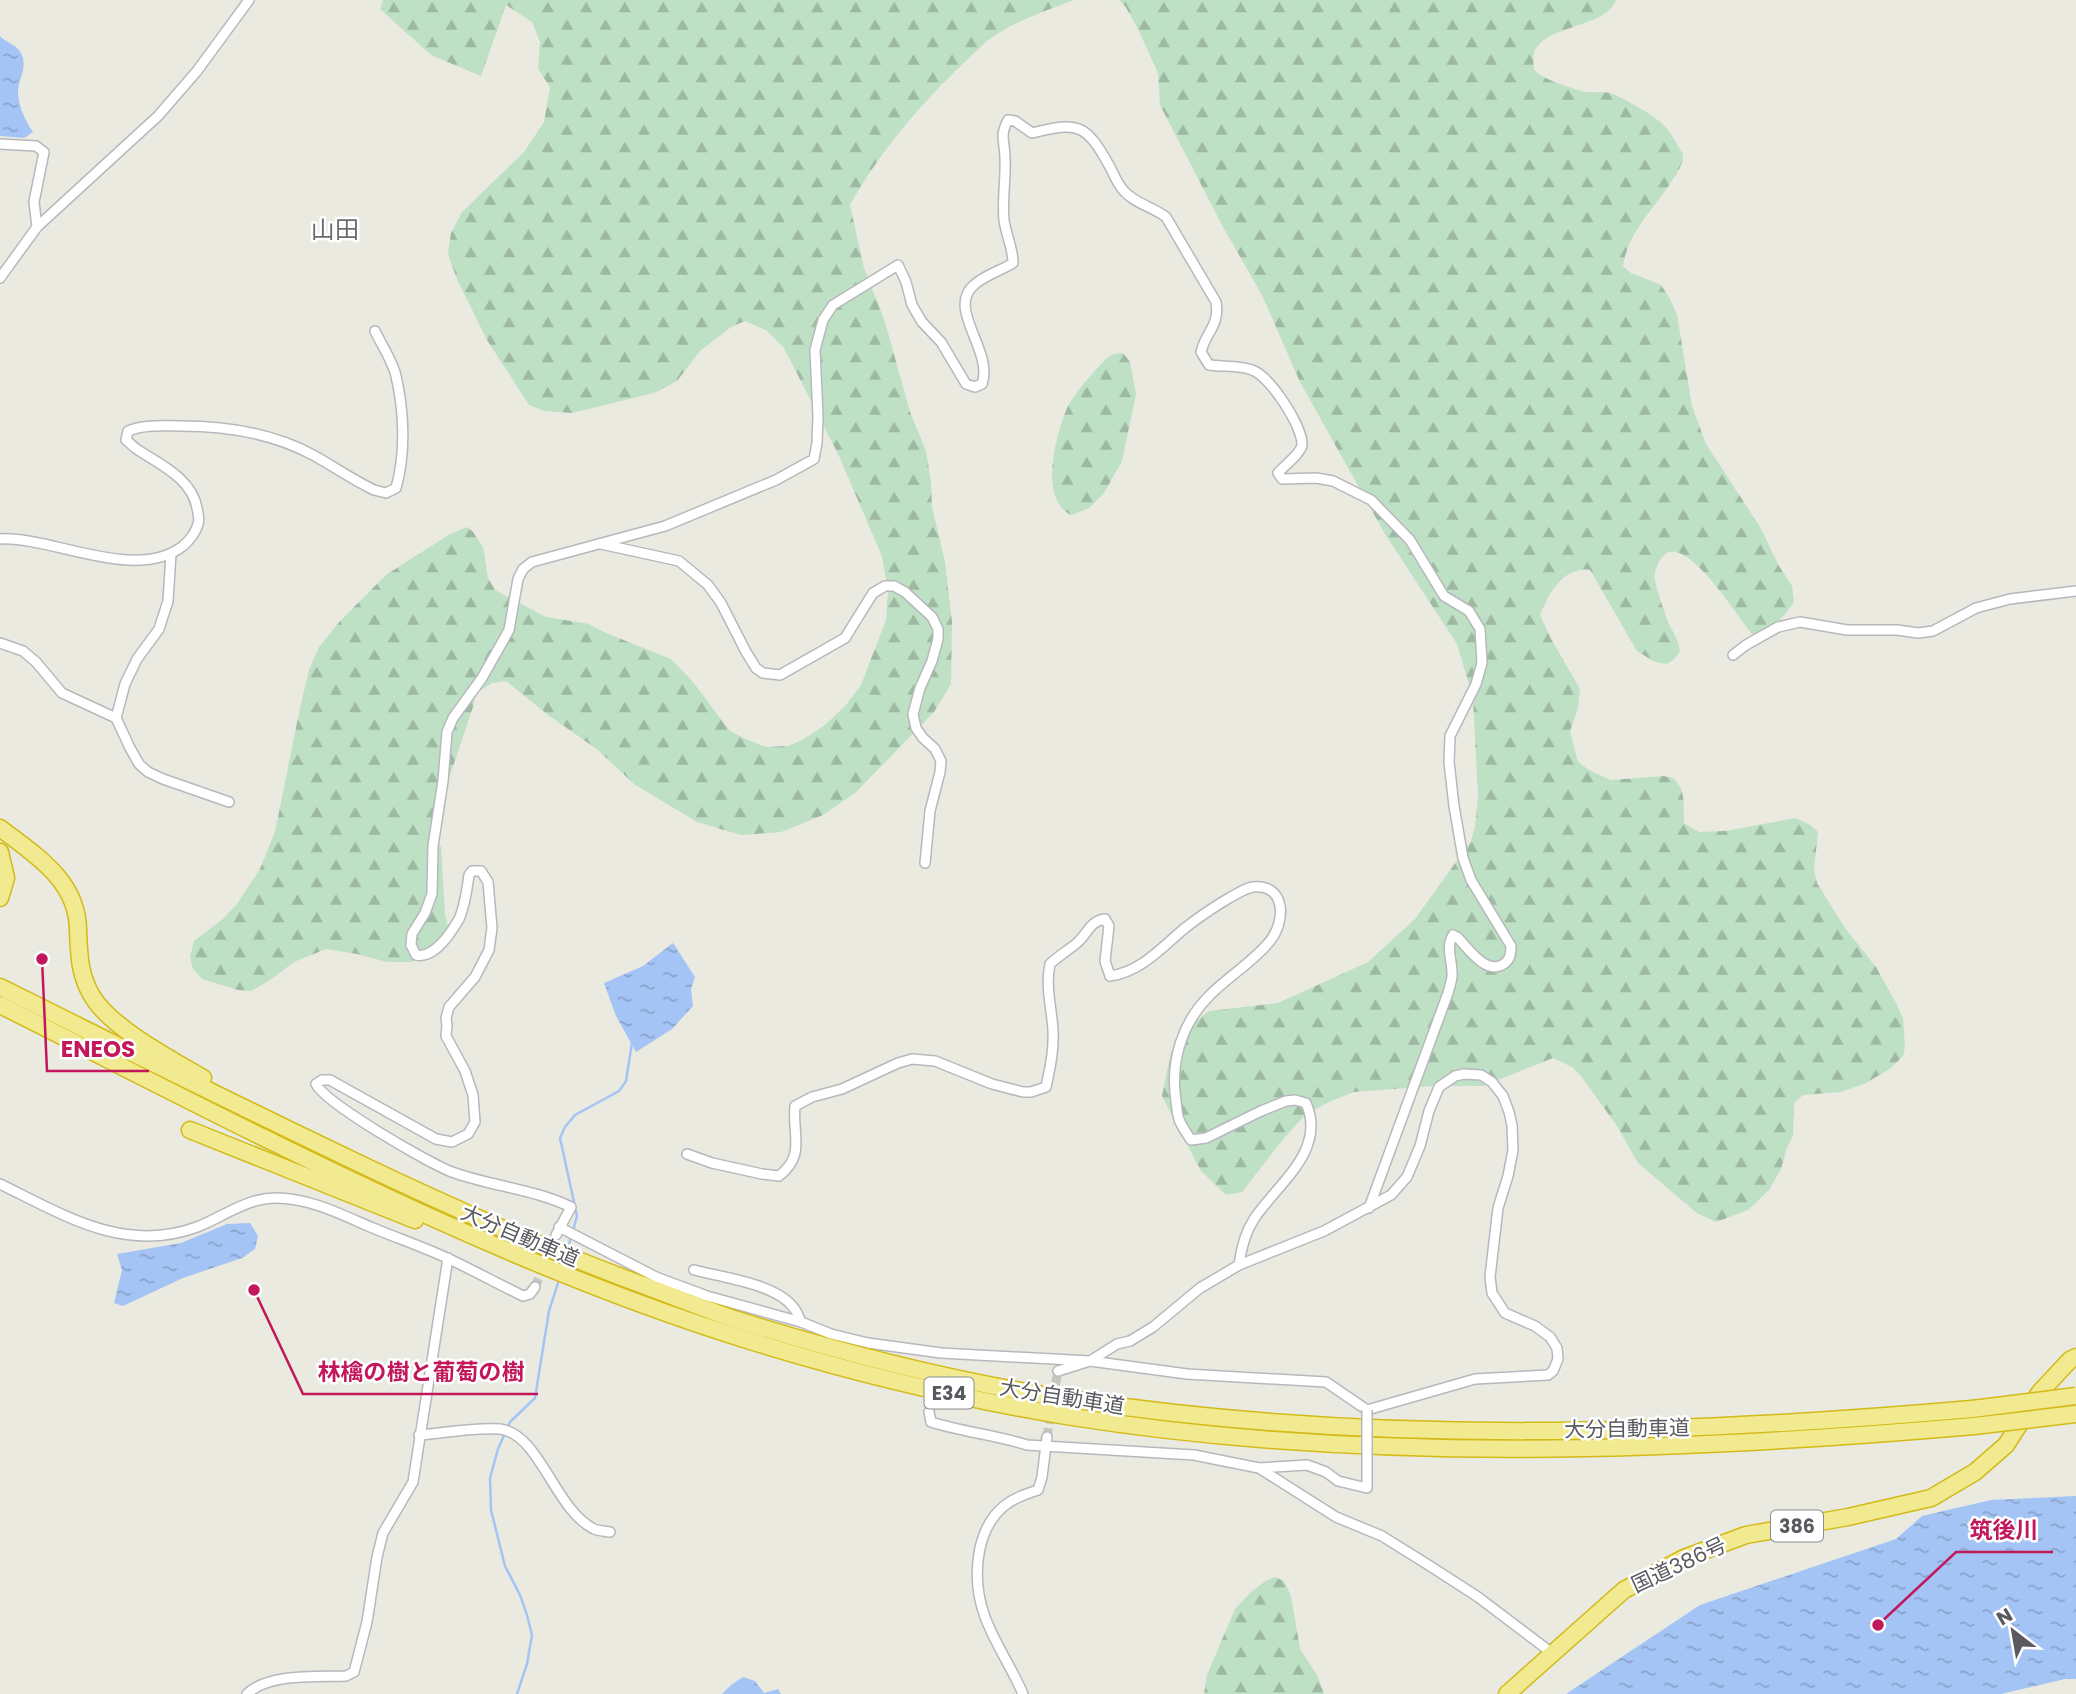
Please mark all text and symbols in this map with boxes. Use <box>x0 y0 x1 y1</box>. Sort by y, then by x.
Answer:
district label: 山田 <box>311 213 359 246</box>
callout: ENEOS <box>47 1027 149 1071</box>
text: ENEOS <box>61 1033 135 1065</box>
street label: 大分自動車道 <box>457 1198 584 1274</box>
callout: 林檎の樹と葡萄の樹 <box>303 1350 538 1394</box>
text: 林檎の樹と葡萄の樹 <box>318 1356 525 1388</box>
street label: 大分自動車道 <box>998 1372 1127 1421</box>
road number: E34 <box>925 1378 974 1408</box>
street label: 大分自動車道 <box>1564 1413 1690 1444</box>
callout: 筑後川 <box>1956 1508 2053 1552</box>
road number: 386 <box>1771 1510 1823 1542</box>
text: 筑後川 <box>1970 1514 2039 1546</box>
street label: 国道386号 <box>1626 1530 1731 1599</box>
north arrow <box>1978 1596 2048 1666</box>
text: N <box>1991 1602 2018 1632</box>

